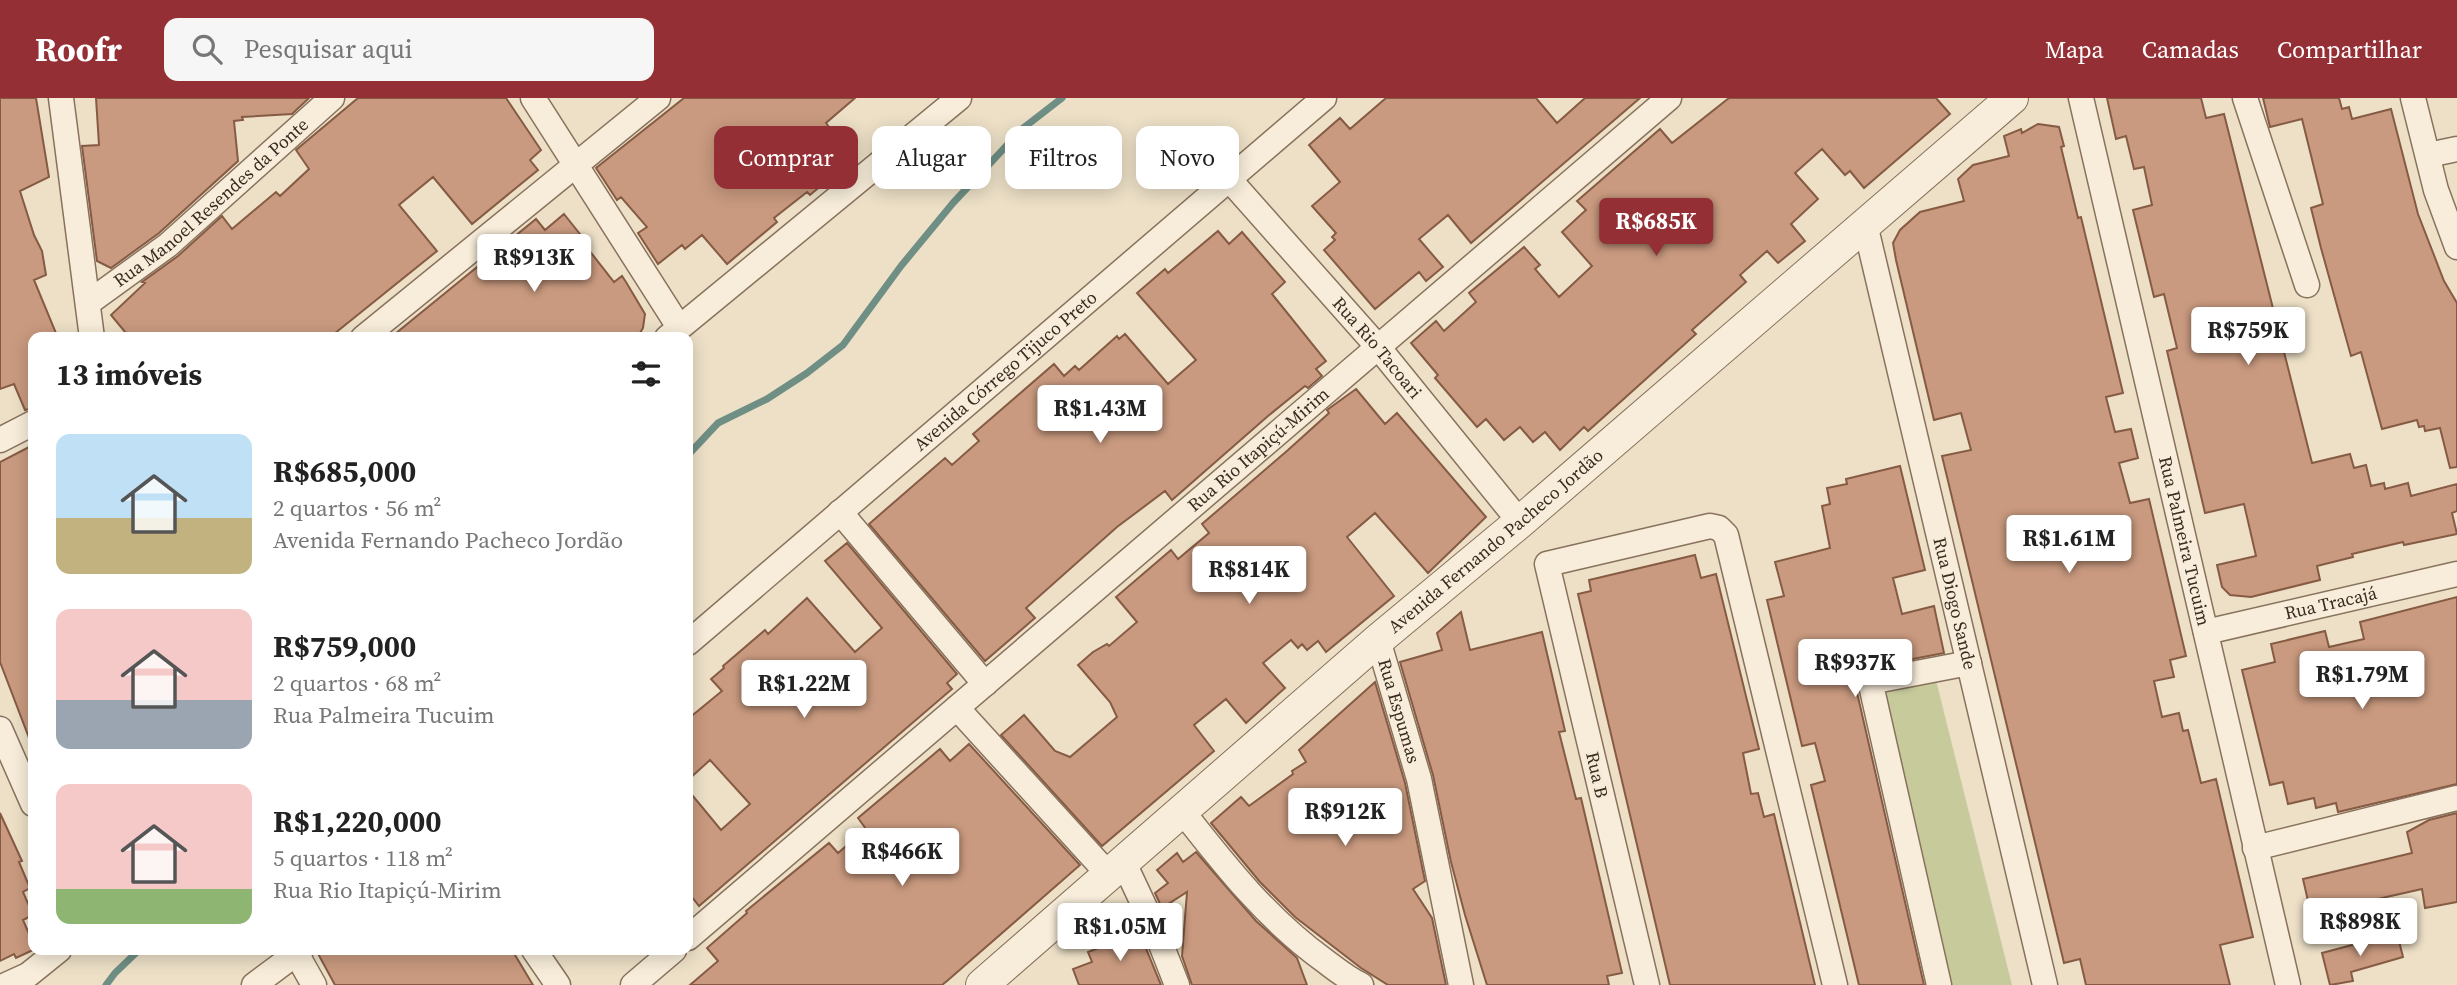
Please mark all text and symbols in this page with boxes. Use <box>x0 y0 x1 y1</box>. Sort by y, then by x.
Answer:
search box <box>164 18 654 81</box>
text: Roofr <box>35 27 122 72</box>
icon: search <box>188 30 226 68</box>
text: Pesquisar aqui <box>244 31 413 67</box>
text: Mapa <box>2045 33 2104 66</box>
text: Camadas <box>2142 33 2239 66</box>
text: Compartilhar <box>2277 33 2422 66</box>
street label: Rua Manoel Resendes da Ponte <box>108 112 314 293</box>
chip: Comprar <box>714 126 858 189</box>
chip: Alugar <box>872 126 991 189</box>
chip: Filtros <box>1005 126 1122 189</box>
chip: Novo <box>1136 126 1239 189</box>
pin: R$685K <box>1599 198 1713 258</box>
text: R$685K <box>1615 205 1697 237</box>
pin: R$913K <box>477 234 591 294</box>
text: R$913K <box>493 241 575 273</box>
street label: Avenida Córrego Tijuco Preto <box>908 285 1102 456</box>
street label: Rua Rio Tacoari <box>1327 291 1428 404</box>
pin: R$759K <box>2191 308 2305 367</box>
text: R$759K <box>2207 314 2289 346</box>
text: 13 imóveis <box>56 354 202 395</box>
icon: filters <box>627 355 665 393</box>
street label: Rua Rio Itapiçú-Mirim <box>1182 381 1334 517</box>
pin: R$1.43M <box>1035 386 1165 445</box>
text: R$1.43M <box>1053 392 1147 424</box>
street label: Avenida Fernando Pacheco Jordão <box>1382 443 1608 639</box>
text: R$685,000 <box>273 451 416 492</box>
street label: Rua Palmeira Tucuim <box>2153 454 2217 628</box>
icon: home <box>112 462 196 546</box>
text: 2 quartos · 56 m² <box>273 492 442 524</box>
pin: R$1.61M <box>2004 516 2134 575</box>
text: R$1.61M <box>2022 522 2116 554</box>
text: Avenida Fernando Pacheco Jordão <box>273 524 623 556</box>
street label: Rua Diogo Sande <box>1928 535 1983 672</box>
pin: R$814K <box>1192 546 1306 606</box>
text: R$814K <box>1208 553 1290 585</box>
street label: Rua Tracajá <box>2282 580 2380 625</box>
text: R$759,000 <box>273 626 416 667</box>
icon: home <box>112 637 196 721</box>
pin: R$937K <box>1798 640 1912 699</box>
text: R$937K <box>1814 646 1896 678</box>
pin: R$1.79M <box>2297 652 2427 711</box>
street label: Rua Espumas <box>1372 656 1427 766</box>
text: R$1.79M <box>2315 658 2409 690</box>
pin: R$1.22M <box>739 660 869 720</box>
text: 2 quartos · 68 m² <box>273 667 442 699</box>
text: R$1.22M <box>757 667 851 699</box>
text: Rua Palmeira Tucuim <box>273 699 494 731</box>
street label: Rua B <box>1580 749 1615 800</box>
pin: R$912K <box>1288 788 1402 848</box>
text: R$912K <box>1304 795 1386 827</box>
text: R$1,220,000 <box>273 801 442 842</box>
icon: home <box>112 812 196 896</box>
pin: R$466K <box>845 828 959 888</box>
text: R$466K <box>861 835 943 867</box>
text: 5 quartos · 118 m² <box>273 842 453 874</box>
text: Rua Rio Itapiçú-Mirim <box>273 874 502 906</box>
pin: R$898K <box>2303 898 2417 958</box>
pin: R$1.05M <box>1055 904 1185 963</box>
text: R$898K <box>2319 905 2401 937</box>
text: R$1.05M <box>1073 910 1167 942</box>

